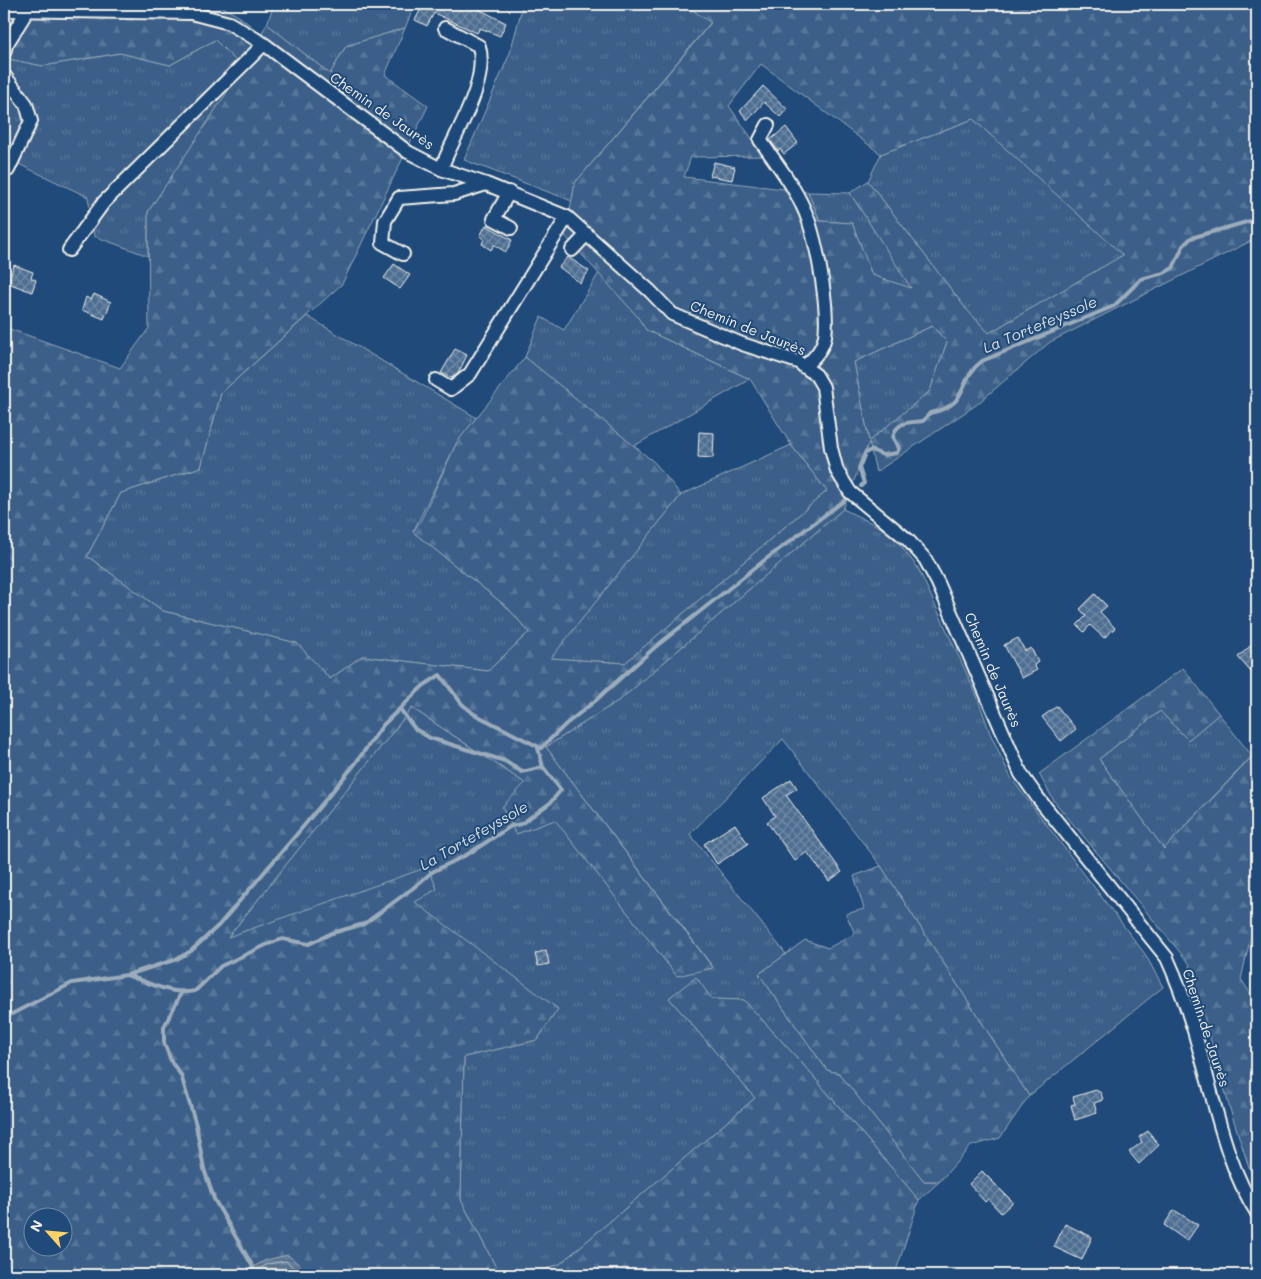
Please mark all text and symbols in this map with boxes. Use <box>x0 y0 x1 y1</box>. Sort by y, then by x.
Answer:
street label: Chemin de Jaurès <box>326 68 438 154</box>
water label: La Tortefeyssole <box>979 291 1100 357</box>
street label: Chemin de Jaurès <box>688 296 809 359</box>
street label: Chemin de Jaurès <box>961 609 1026 730</box>
water label: La Tortefeyssole <box>416 796 531 874</box>
street label: Chemin de Jaurès <box>1178 966 1235 1089</box>
north arrow <box>22 1206 72 1256</box>
text: N <box>25 1217 47 1235</box>

